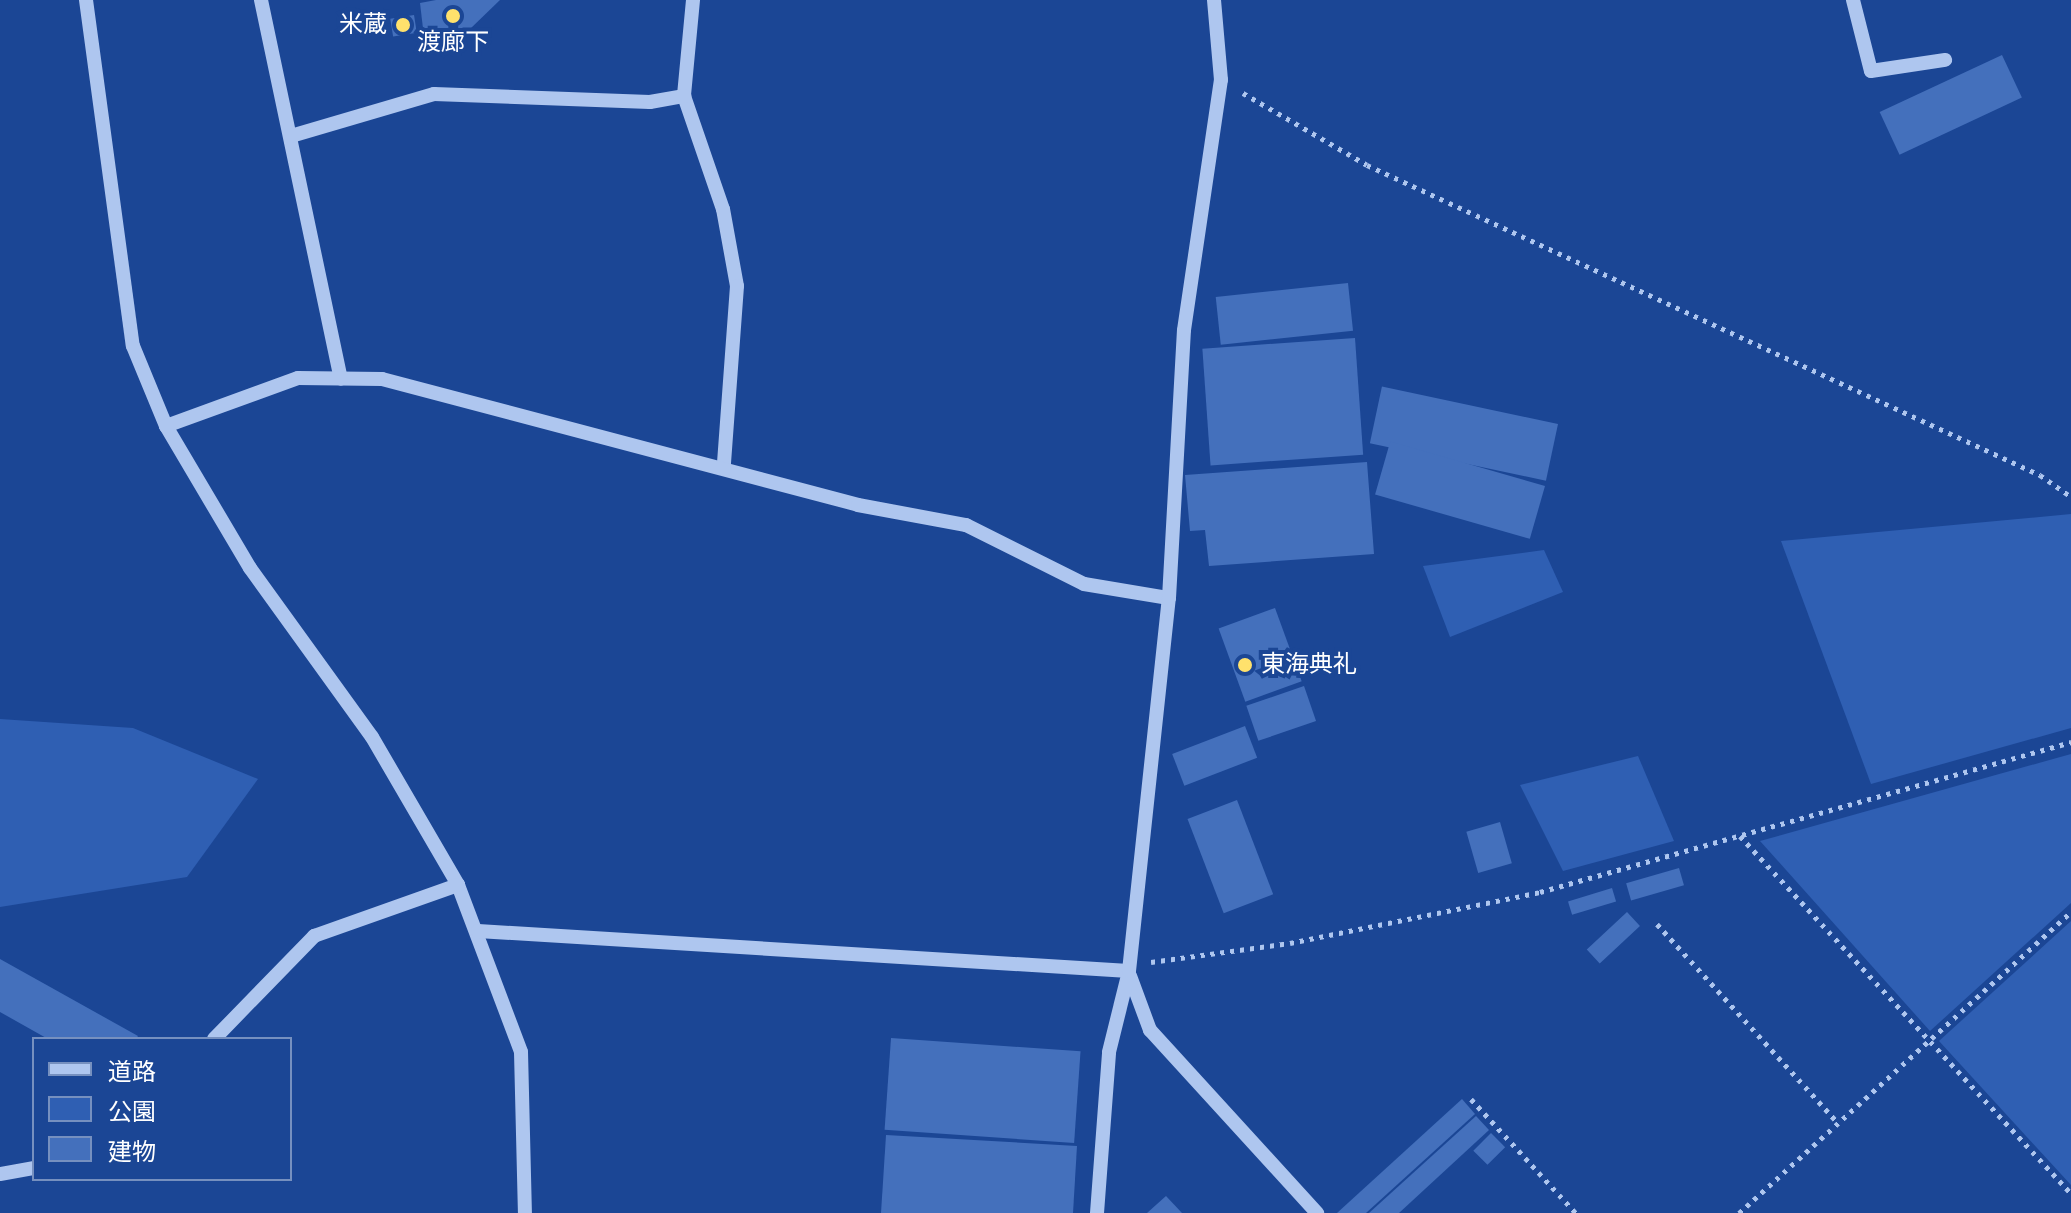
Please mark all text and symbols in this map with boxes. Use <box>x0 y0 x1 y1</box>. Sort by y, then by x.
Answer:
marker: 渡廊下 <box>444 7 462 25</box>
place label: 米蔵 <box>339 11 387 39</box>
marker: 米蔵 <box>394 16 412 34</box>
place label: 渡廊下 <box>417 29 489 57</box>
place label: 東海典礼 <box>1261 651 1357 679</box>
marker: 東海典礼 <box>1236 656 1254 674</box>
legend <box>32 1037 292 1181</box>
text: 道路 <box>108 1058 156 1087</box>
text: 公園 <box>108 1098 156 1127</box>
text: 建物 <box>108 1138 156 1167</box>

